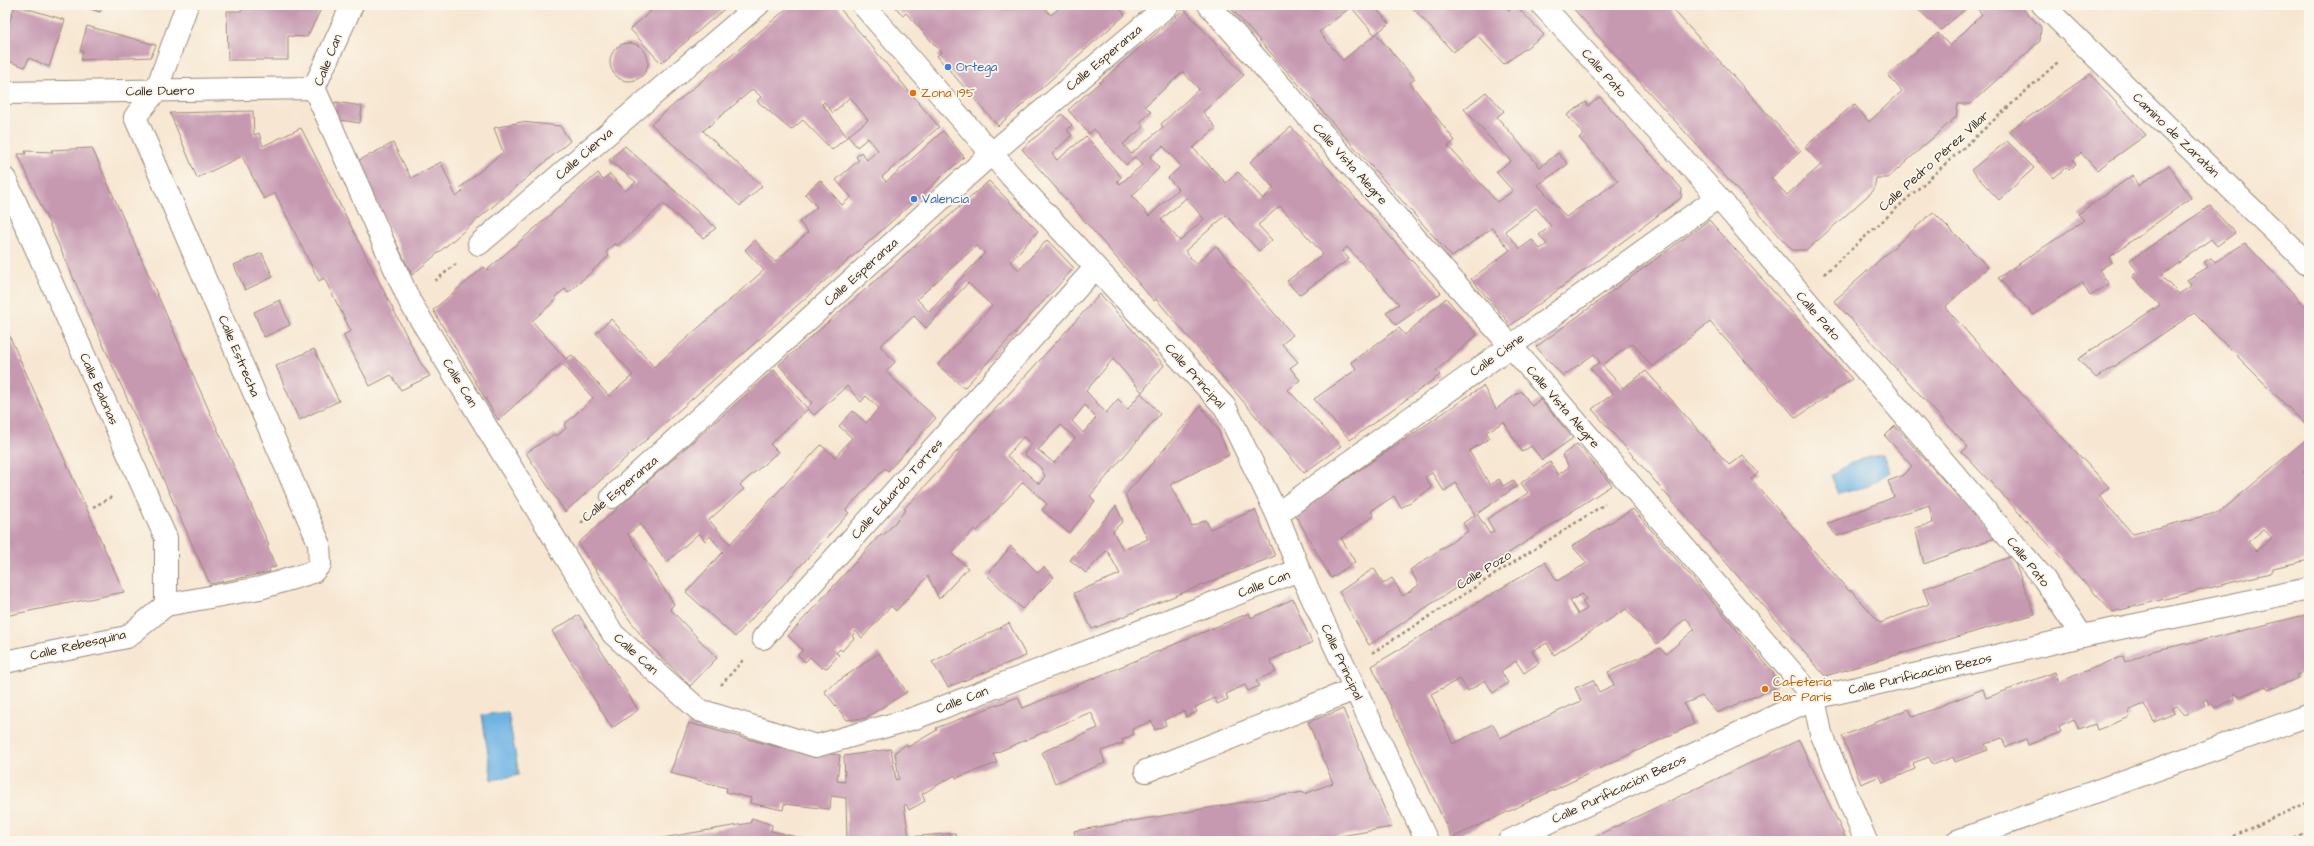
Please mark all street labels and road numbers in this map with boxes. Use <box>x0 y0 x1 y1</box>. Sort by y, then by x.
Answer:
street label: Calle Esperanza <box>1062 21 1146 95</box>
street label: Calle Can <box>309 31 347 89</box>
street label: Calle Pato <box>1577 45 1631 102</box>
street label: Calle Duero <box>125 81 195 101</box>
street label: Camino de Zaratán <box>2128 89 2224 182</box>
street label: Calle Pedro Pérez Villar <box>1875 106 1993 216</box>
street label: Calle Vista Alegre <box>1308 119 1392 209</box>
street label: Calle Cierva <box>551 124 617 184</box>
street label: Calle Esperanza <box>820 234 902 310</box>
street label: Calle Pato <box>1792 288 1845 345</box>
street label: Calle Estrecha <box>214 312 264 400</box>
street label: Calle Cisne <box>1466 329 1528 381</box>
street label: Calle Principal <box>1161 339 1229 413</box>
street label: Calle Balonas <box>75 350 123 428</box>
street label: Calle Can <box>438 355 482 411</box>
street label: Calle Vista Alegre <box>1521 362 1604 453</box>
street label: Calle Eduardo Torres <box>847 435 947 543</box>
street label: Calle Esperanza <box>578 452 662 526</box>
street label: Calle Pato <box>2002 533 2054 591</box>
street label: Calle Pozo <box>1453 546 1515 594</box>
street label: Calle Can <box>1235 566 1293 602</box>
street label: Calle Principal <box>1316 621 1368 703</box>
street label: Calle Rebesquina <box>28 625 128 665</box>
street label: Calle Can <box>610 629 663 679</box>
street label: Calle Purificación Bezos <box>1847 649 1994 699</box>
street label: Calle Can <box>933 682 991 718</box>
street label: Calle Purificación Bezos <box>1549 750 1690 828</box>

